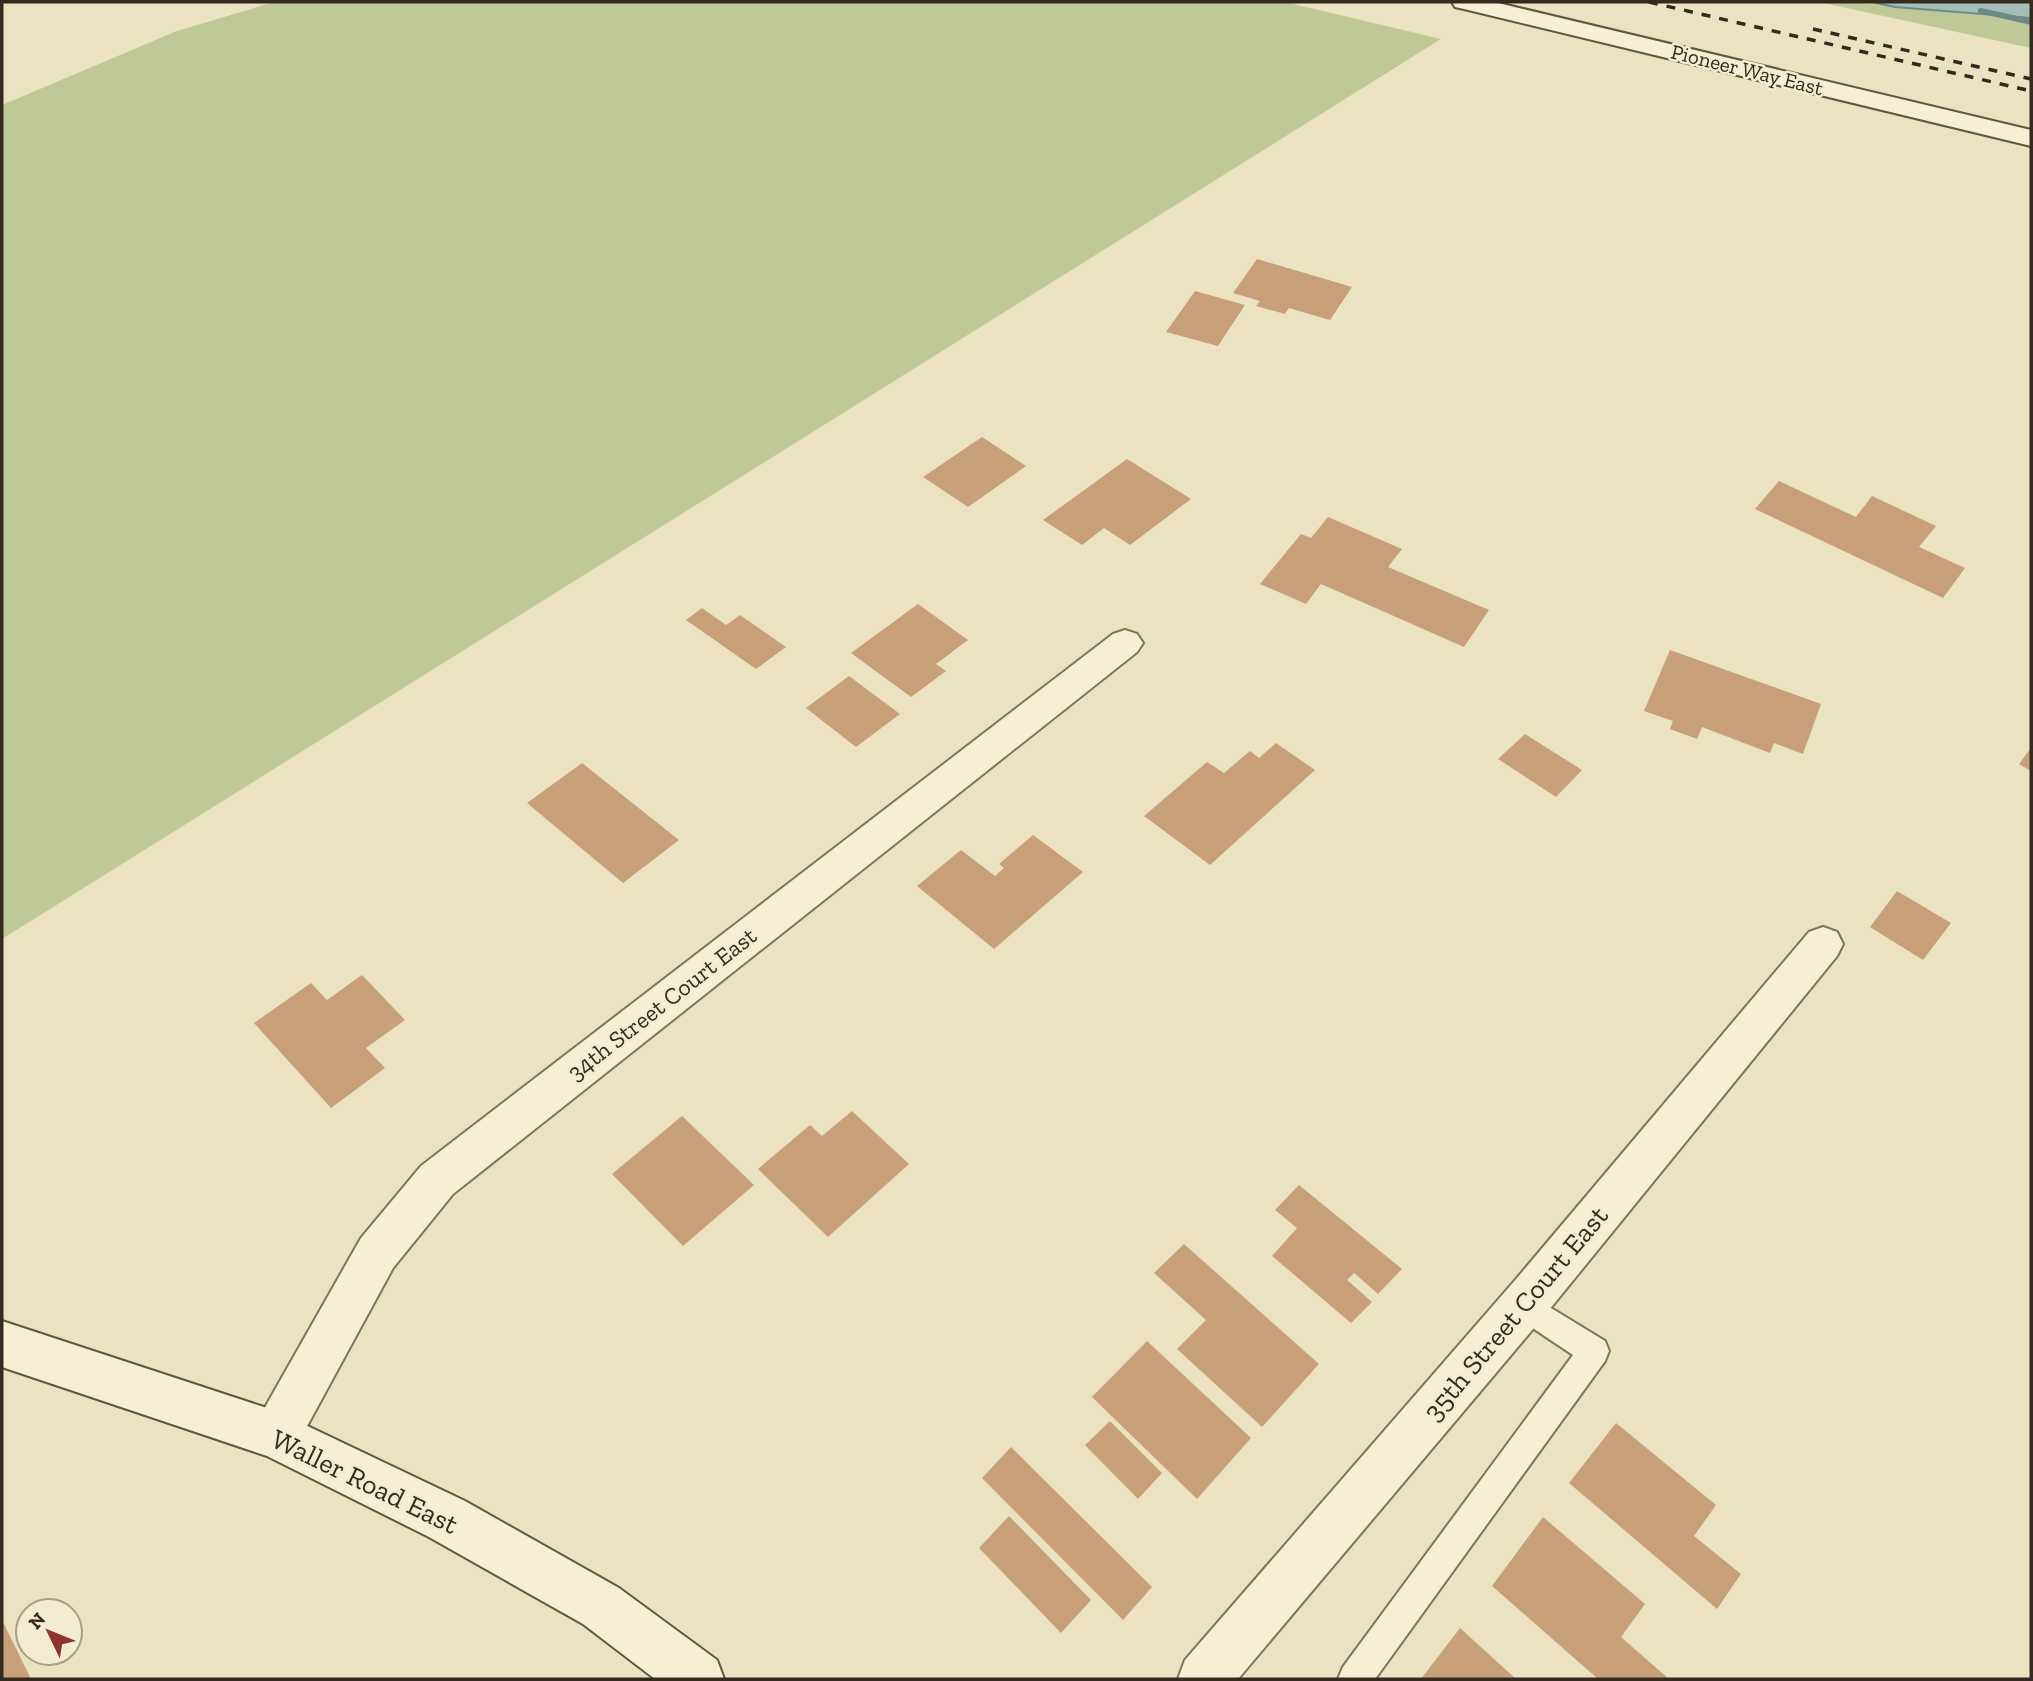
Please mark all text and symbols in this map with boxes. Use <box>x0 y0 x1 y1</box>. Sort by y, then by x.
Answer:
street label: Pioneer Way East <box>1668 39 1826 101</box>
street label: 34th Street Court East <box>561 921 762 1086</box>
street label: 35th Street Court East <box>1416 1199 1615 1427</box>
street label: Waller Road East <box>266 1422 464 1541</box>
north arrow <box>14 1597 84 1667</box>
text: N <box>24 1608 50 1634</box>

